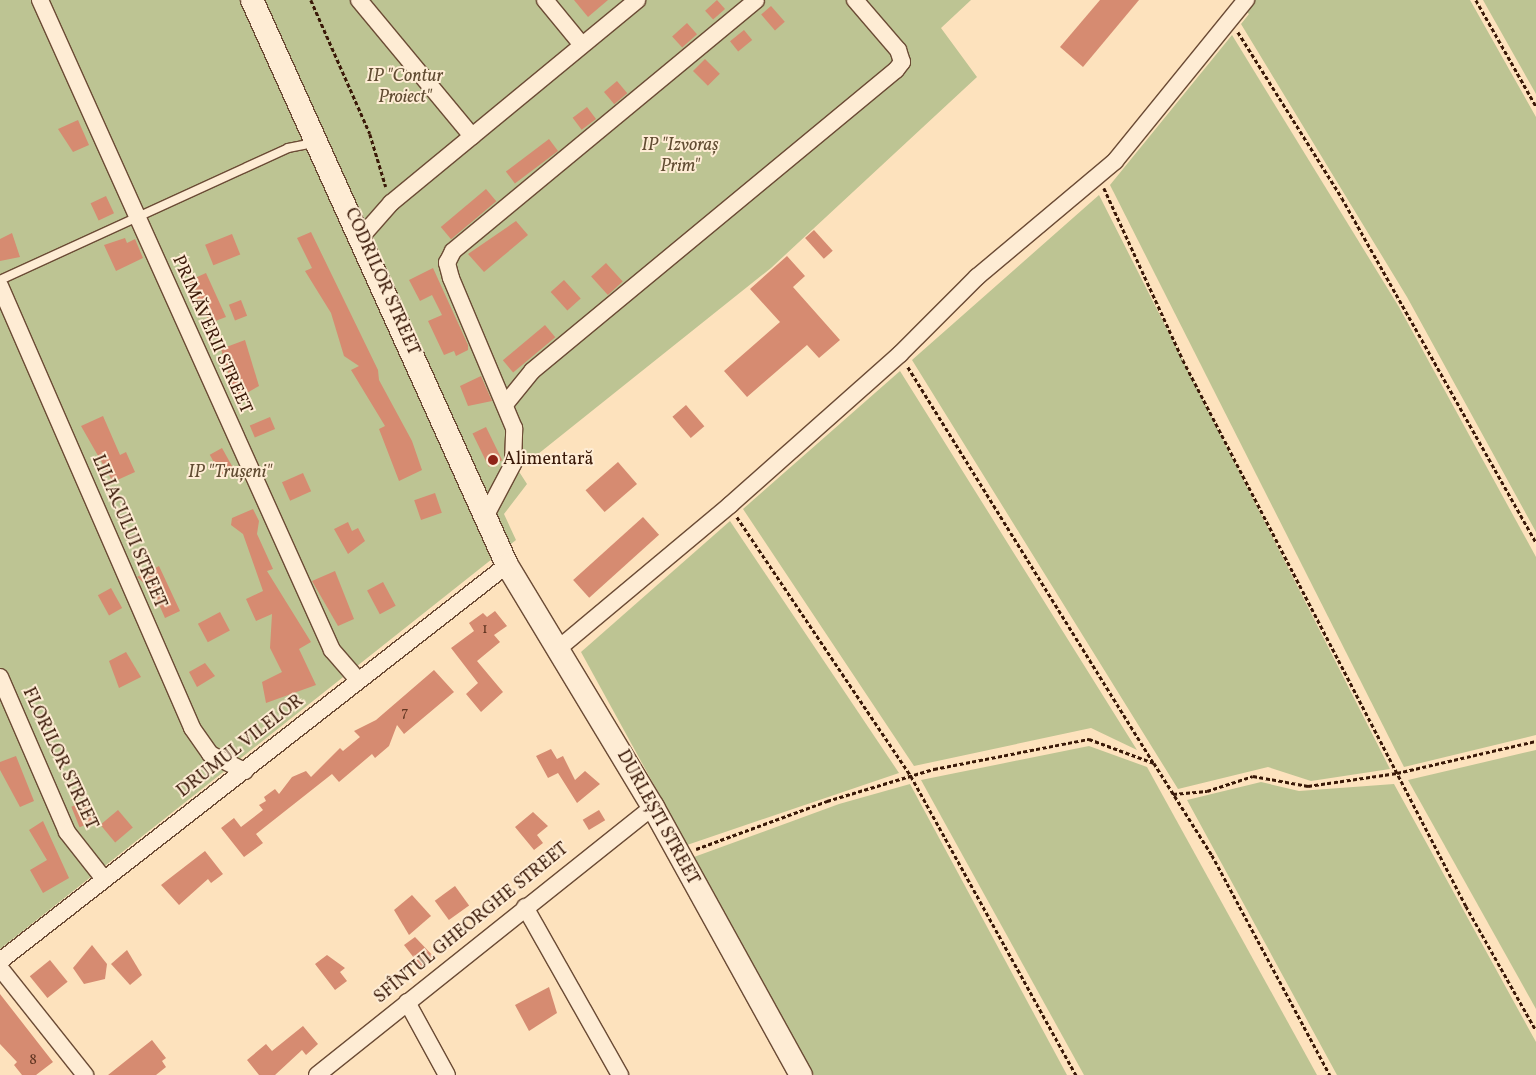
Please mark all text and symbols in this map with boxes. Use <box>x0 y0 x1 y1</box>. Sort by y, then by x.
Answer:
park label: IP "Contur Proiect" <box>367 67 443 110</box>
park label: IP "Izvoraș Prim" <box>641 136 719 178</box>
street label: CODRILOR STREET <box>339 205 423 359</box>
street label: PRIMĂVERII STREET <box>166 252 256 418</box>
place label: Alimentară <box>503 449 593 471</box>
street label: LILIACULUI STREET <box>86 452 170 612</box>
marker: Alimentară <box>487 454 499 466</box>
park label: IP "Trușeni" <box>188 462 272 484</box>
house number: 1 <box>482 621 488 639</box>
street label: FLORILOR STREET <box>17 684 101 834</box>
street label: DRUMUL VILELOR <box>173 691 309 803</box>
house number: 7 <box>401 704 409 722</box>
street label: DURLEȘTI STREET <box>611 747 703 889</box>
street label: SFÎNTUL GHEORGHE STREET <box>371 839 573 1009</box>
house number: 8 <box>29 1052 37 1070</box>

